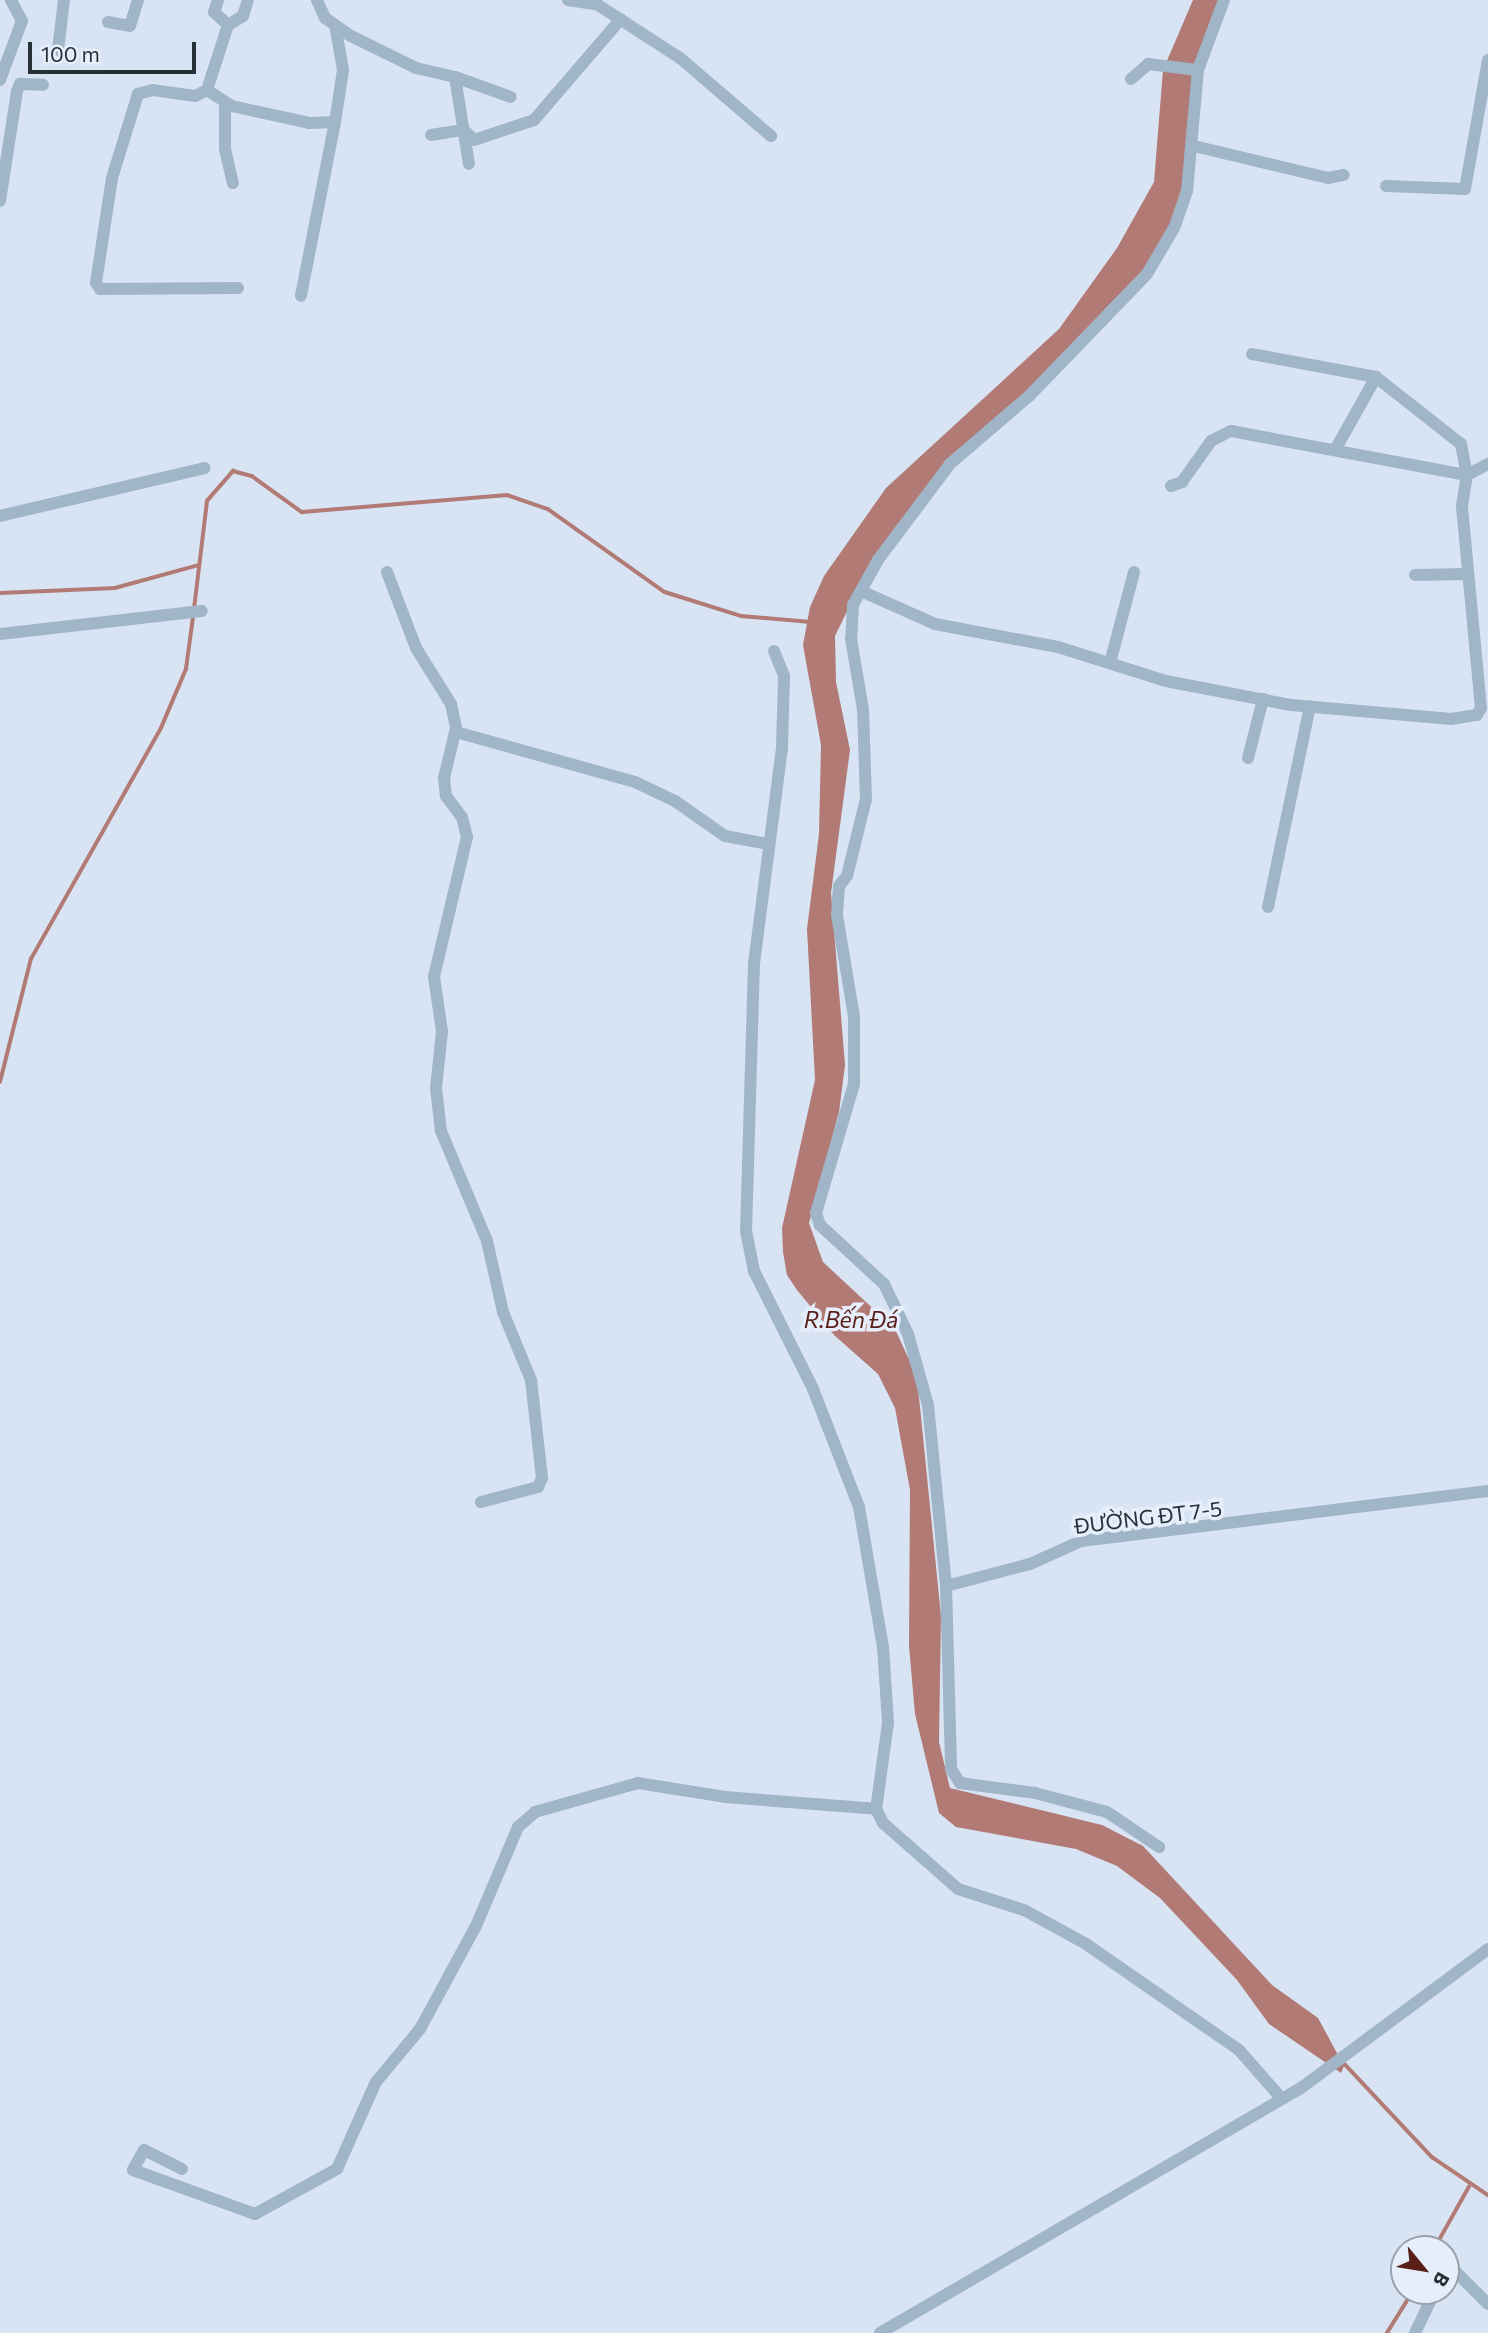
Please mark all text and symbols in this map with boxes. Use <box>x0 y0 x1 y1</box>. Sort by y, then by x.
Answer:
scale bar <box>32 28 200 72</box>
text: 100 m <box>41 41 100 66</box>
water label: R.Bến Đá <box>804 1305 898 1333</box>
street label: ĐƯỜNG ĐT 7-5 <box>1073 1495 1223 1539</box>
north arrow <box>1390 2235 1460 2305</box>
text: B <box>1429 2269 1455 2291</box>

